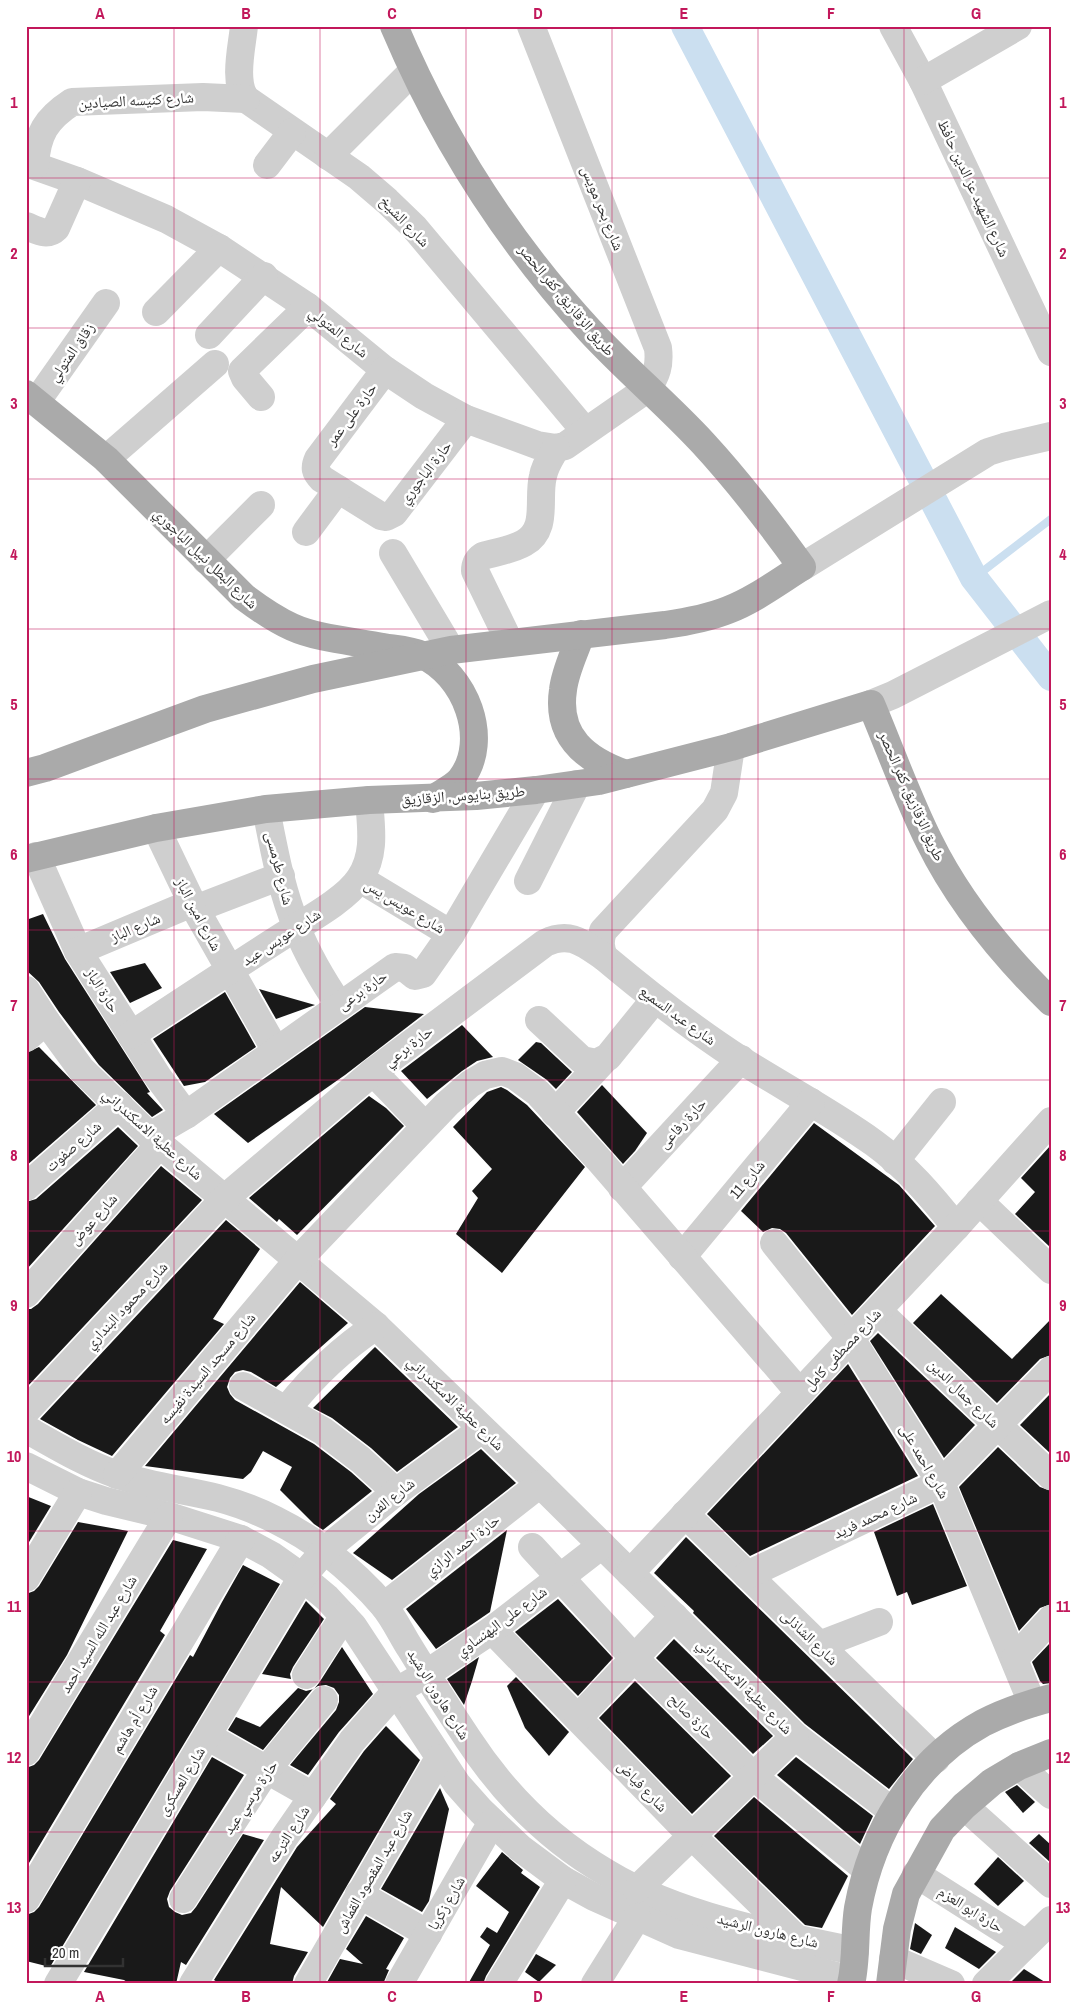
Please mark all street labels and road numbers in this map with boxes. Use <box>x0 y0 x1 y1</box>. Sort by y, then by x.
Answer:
street label: شارع كنيسه الصيادين <box>78 86 195 114</box>
street label: شارع الشهيد عز الدين حافظ <box>933 116 1015 260</box>
street label: شارع بحر مويس <box>576 162 630 254</box>
street label: شارع الشيخ <box>375 191 435 251</box>
street label: طريق الزقازيق, كفر الحصر <box>513 239 620 361</box>
street label: شارع المتولي <box>304 302 373 364</box>
street label: زقاق المتولي <box>43 318 101 387</box>
street label: حارة على عمر <box>320 378 382 450</box>
street label: حارة الباجوري <box>394 436 458 509</box>
street label: شارع البطل نبيل الباجوري <box>148 503 263 615</box>
street label: طريق الزقازيق, كفر الحصر <box>873 727 950 865</box>
street label: طريق بنايوس, الزقازيق <box>400 780 526 810</box>
street label: شارع طرمسى <box>261 829 299 907</box>
street label: شارع امين الباز <box>170 873 227 955</box>
street label: شارع عويس يس <box>361 874 449 938</box>
street label: شارع عويس عيد <box>237 903 325 970</box>
street label: شارع الباز <box>106 907 163 947</box>
street label: حارة الباز <box>80 963 125 1017</box>
street label: حارة برعى <box>333 965 392 1015</box>
street label: شارع عبد السميع <box>635 980 721 1050</box>
street label: حارة برعي <box>379 1020 438 1073</box>
street label: شارع عطية الاسكندراني <box>97 1083 208 1186</box>
street label: حارة رفاعى <box>653 1093 711 1153</box>
street label: شارع صفوت <box>40 1116 106 1176</box>
street label: شارع 11 <box>725 1155 769 1203</box>
street label: شارع عوض <box>64 1188 122 1249</box>
street label: شارع محمود البنداري <box>80 1256 174 1355</box>
street label: شارع مصطفى كامل <box>798 1303 886 1395</box>
street label: شارع مسجد السيدة نفيسه <box>154 1308 260 1428</box>
street label: شارع عطية الاسكندراني <box>401 1351 509 1456</box>
street label: شارع جمال الدين <box>924 1354 1004 1432</box>
street label: شارع احمد على <box>895 1420 955 1502</box>
street label: شارع الفرن <box>359 1472 419 1526</box>
street label: شارع محمد فريد <box>830 1486 920 1544</box>
street label: حارة احمد الرازي <box>420 1509 505 1582</box>
street label: شارع عبد الله السيد احمد <box>54 1571 142 1697</box>
street label: شارع على البهنساوي <box>451 1581 552 1663</box>
street label: شارع الشاذلى <box>777 1604 843 1670</box>
street label: شارع عطية الاسكندراني <box>691 1633 798 1740</box>
street label: شارع هارون الرشيد <box>403 1645 475 1744</box>
street label: شارع أم هاشم <box>106 1681 163 1757</box>
street label: حارة صالح <box>664 1688 720 1744</box>
street label: شارع العسكرى <box>152 1742 210 1819</box>
street label: حارة مرسي عيد <box>217 1755 284 1839</box>
street label: شارع فياض <box>613 1756 673 1816</box>
street label: شارع الترعه <box>262 1801 314 1867</box>
street label: شارع عبد المقصود القماش <box>329 1805 417 1937</box>
street label: شارع زكريا <box>422 1872 470 1934</box>
street label: حارة ابو العزم <box>934 1881 1008 1938</box>
street label: شارع هارون الرشيد <box>715 1907 821 1953</box>

